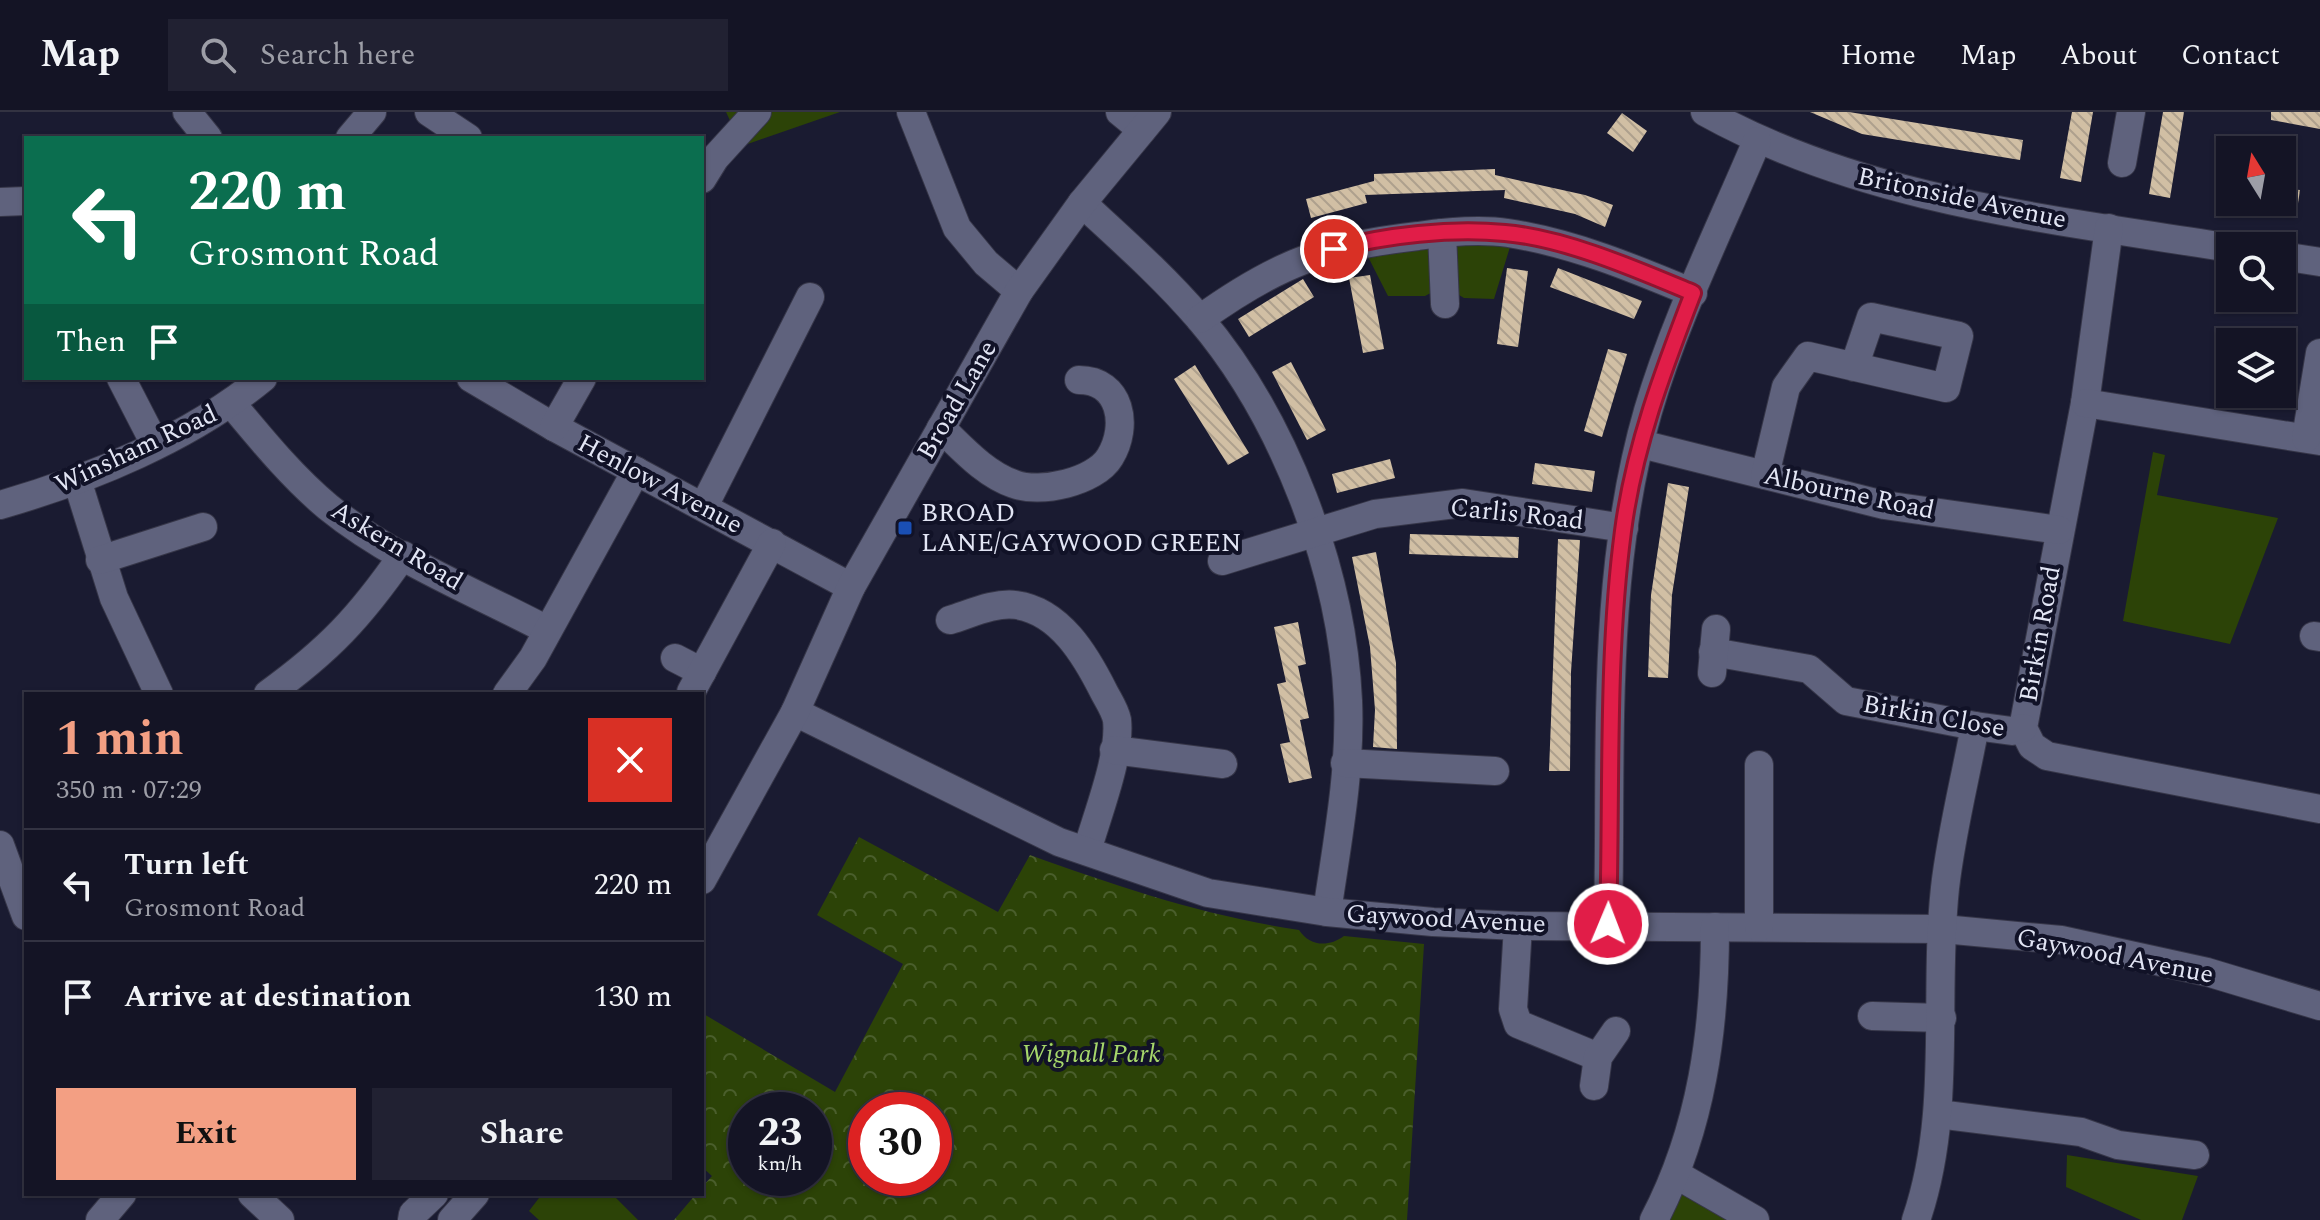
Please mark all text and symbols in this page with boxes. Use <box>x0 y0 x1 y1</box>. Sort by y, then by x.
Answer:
search box <box>168 19 728 91</box>
text: Map <box>40 26 120 84</box>
text: Search here <box>260 32 415 78</box>
icon: search <box>196 33 240 77</box>
text: Home <box>1840 34 1916 77</box>
text: Map <box>1960 34 2016 77</box>
text: About <box>2060 34 2137 77</box>
text: Contact <box>2181 34 2280 77</box>
north arrow <box>2216 136 2296 216</box>
map controls <box>2216 136 2296 408</box>
text: 220 m <box>188 150 347 235</box>
street label: Britonside Avenue <box>1854 156 2070 240</box>
icon: left <box>56 168 160 272</box>
pin <box>1300 215 1368 283</box>
text: Grosmont Road <box>188 227 439 282</box>
icon: arrive <box>1312 227 1356 271</box>
button: search <box>2216 232 2296 312</box>
text: Then <box>56 319 126 365</box>
icon: arrive <box>142 320 186 364</box>
button: layers <box>2216 328 2296 408</box>
street label: Broad Lane <box>907 333 1007 467</box>
street label: Winsham Road <box>48 394 224 504</box>
street label: Henlow Avenue <box>570 424 750 544</box>
street label: Albourne Road <box>1760 455 1938 531</box>
street label: Carlis Road <box>1448 487 1586 541</box>
street label: Askern Road <box>323 491 471 601</box>
place label: BROAD LANE/GAYWOOD GREEN <box>921 493 1242 563</box>
marker: BROAD LANE/GAYWOOD GREEN <box>896 519 914 537</box>
street label: Birkin Road <box>2008 563 2072 705</box>
street label: Birkin Close <box>1860 684 2008 748</box>
text: 1 min <box>56 703 184 776</box>
button: close <box>588 718 672 802</box>
text: 350 m · 07:29 <box>56 770 202 810</box>
text: Turn left <box>124 842 249 888</box>
text: 220 m <box>594 862 672 908</box>
icon: left <box>56 863 100 907</box>
position arrow <box>1566 882 1650 966</box>
text: Grosmont Road <box>124 888 305 928</box>
street label: Gaywood Avenue <box>1345 894 1547 944</box>
street label: Gaywood Avenue <box>2013 917 2217 995</box>
text: Arrive at destination <box>124 974 411 1020</box>
text: 130 m <box>594 974 672 1020</box>
icon: arrive <box>56 975 100 1019</box>
park label: Wignall Park <box>1021 1034 1161 1074</box>
button: Exit <box>56 1088 356 1180</box>
button: Share <box>372 1088 672 1180</box>
speed limit sign: 30 <box>848 1092 952 1196</box>
text: 23 <box>758 1103 802 1164</box>
text: km/h <box>758 1149 803 1179</box>

